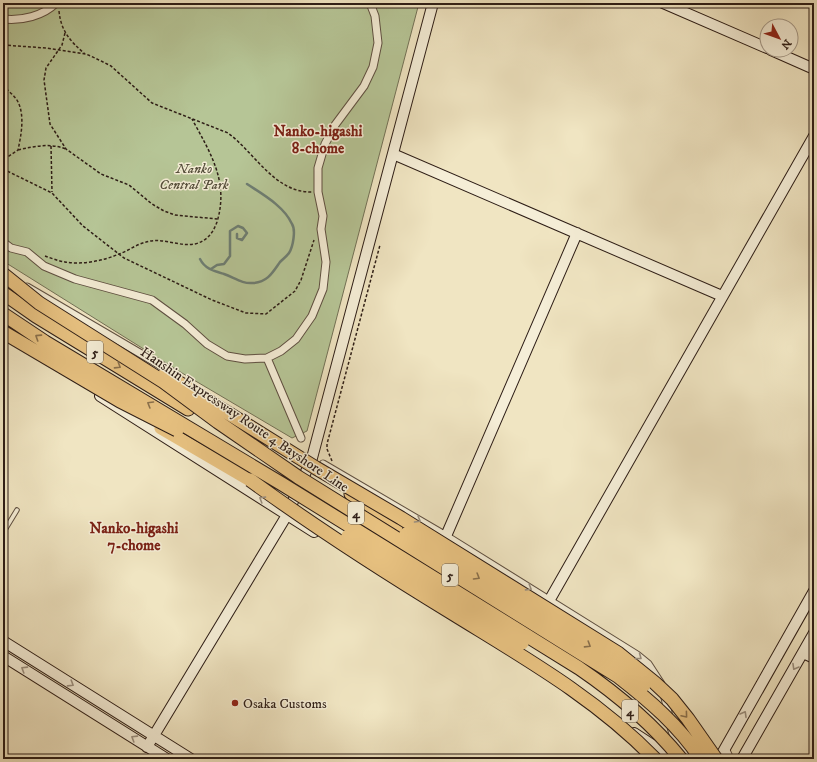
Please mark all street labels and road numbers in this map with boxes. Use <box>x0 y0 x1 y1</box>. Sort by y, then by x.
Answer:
road number: 5 <box>87 341 103 363</box>
street label: Hanshin Expressway Route 4 Bayshore Line <box>137 343 352 497</box>
road number: 4 <box>348 502 364 524</box>
road number: 5 <box>442 564 458 586</box>
road number: 4 <box>622 700 638 722</box>

